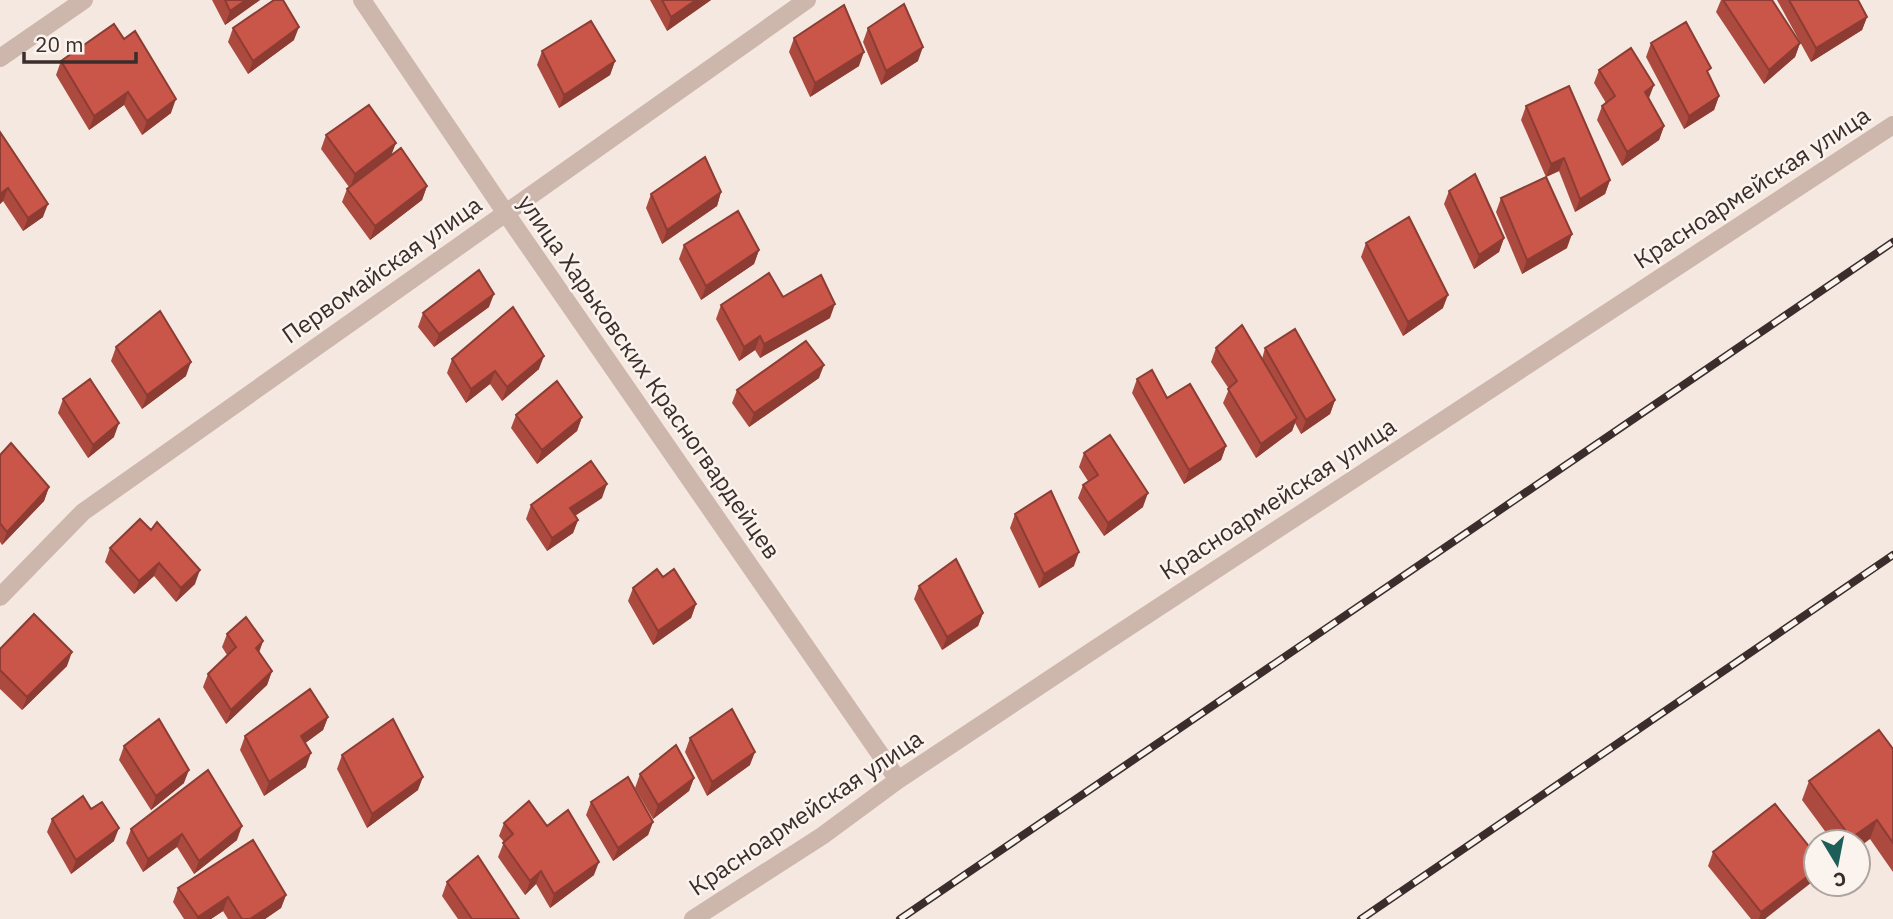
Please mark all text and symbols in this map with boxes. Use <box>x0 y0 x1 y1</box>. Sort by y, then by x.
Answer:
scale bar <box>24 21 136 65</box>
text: 20 m <box>35 30 84 58</box>
street label: Красноармейская улица <box>1627 99 1876 276</box>
street label: Первомайская улица <box>275 188 488 350</box>
street label: улица Харьковских Красногвардейцев <box>511 188 789 565</box>
street label: Красноармейская улица <box>1153 410 1402 587</box>
street label: Красноармейская улица <box>682 722 929 903</box>
north arrow <box>1802 828 1872 898</box>
text: С <box>1832 867 1848 893</box>

